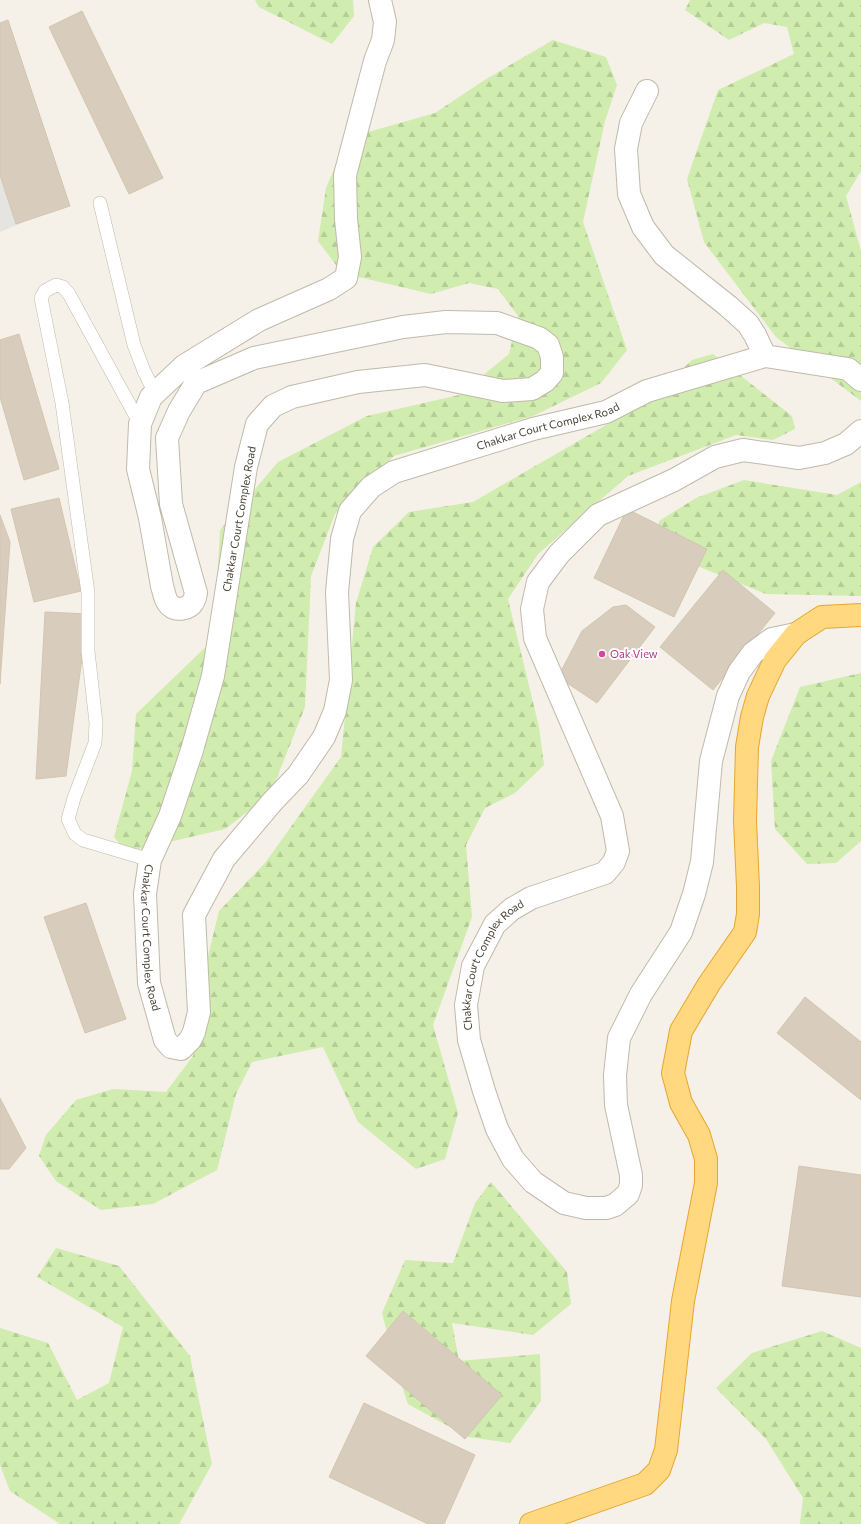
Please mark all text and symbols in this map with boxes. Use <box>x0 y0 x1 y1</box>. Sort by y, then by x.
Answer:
street label: Chakkar Court Complex Road <box>475 399 621 452</box>
street label: Chakkar Court Complex Road <box>219 445 258 593</box>
place label: Oak View <box>610 647 658 660</box>
marker: Oak View <box>597 649 607 659</box>
street label: Chakkar Court Complex Road <box>139 864 164 1012</box>
street label: Chakkar Court Complex Road <box>459 897 526 1031</box>

